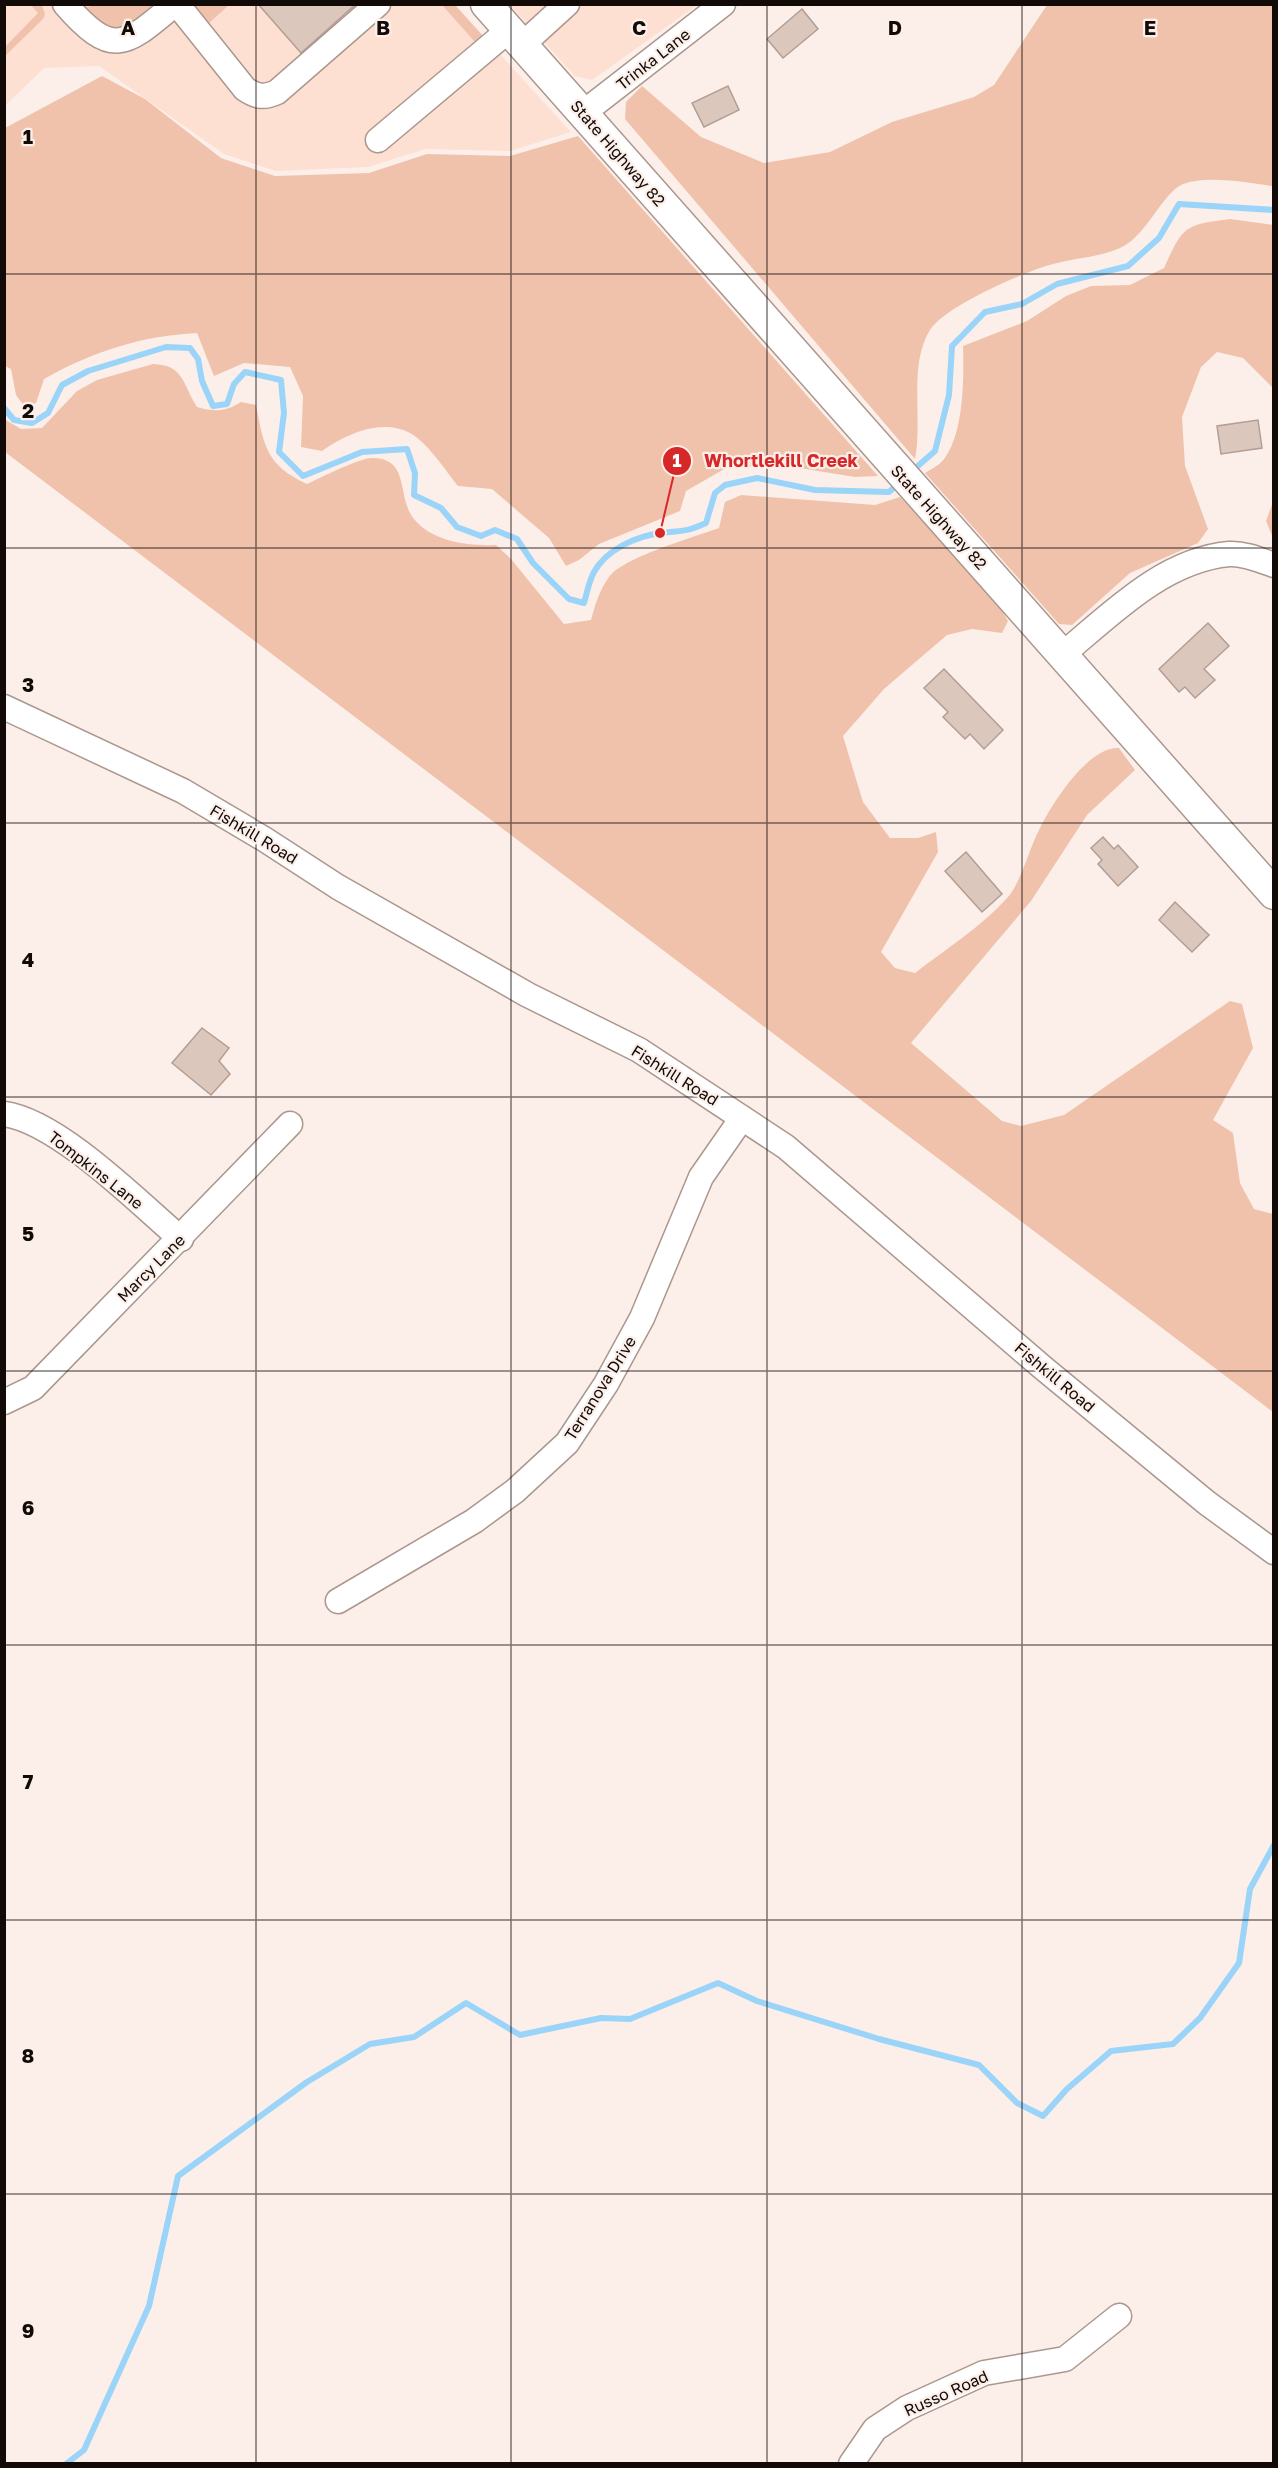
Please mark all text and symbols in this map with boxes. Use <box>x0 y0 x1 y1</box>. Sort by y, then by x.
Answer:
text: A <box>121 15 135 39</box>
text: B <box>376 15 390 39</box>
text: C <box>632 15 646 39</box>
text: D <box>888 15 902 39</box>
text: E <box>1144 15 1156 39</box>
street label: Trinka Lane <box>612 24 694 94</box>
street label: State Highway 82 <box>566 96 670 210</box>
text: 1 <box>23 124 33 148</box>
text: 2 <box>22 398 34 422</box>
callout: Whortlekill Creek <box>662 443 870 479</box>
text: 1 <box>672 449 682 471</box>
text: Whortlekill Creek <box>704 449 859 471</box>
street label: State Highway 82 <box>887 460 991 574</box>
text: 3 <box>22 672 34 696</box>
street label: Fishkill Road <box>206 800 302 868</box>
text: 4 <box>22 947 34 971</box>
street label: Fishkill Road <box>628 1040 722 1110</box>
street label: Tompkins Lane <box>44 1127 148 1213</box>
text: 5 <box>22 1221 34 1245</box>
street label: Marcy Lane <box>113 1230 189 1306</box>
street label: Terranova Drive <box>560 1332 640 1444</box>
street label: Fishkill Road <box>1011 1338 1099 1416</box>
text: 6 <box>22 1495 34 1519</box>
text: 7 <box>23 1769 34 1793</box>
text: 8 <box>22 2043 34 2067</box>
text: 9 <box>22 2318 34 2342</box>
street label: Russo Road <box>901 2366 991 2420</box>

